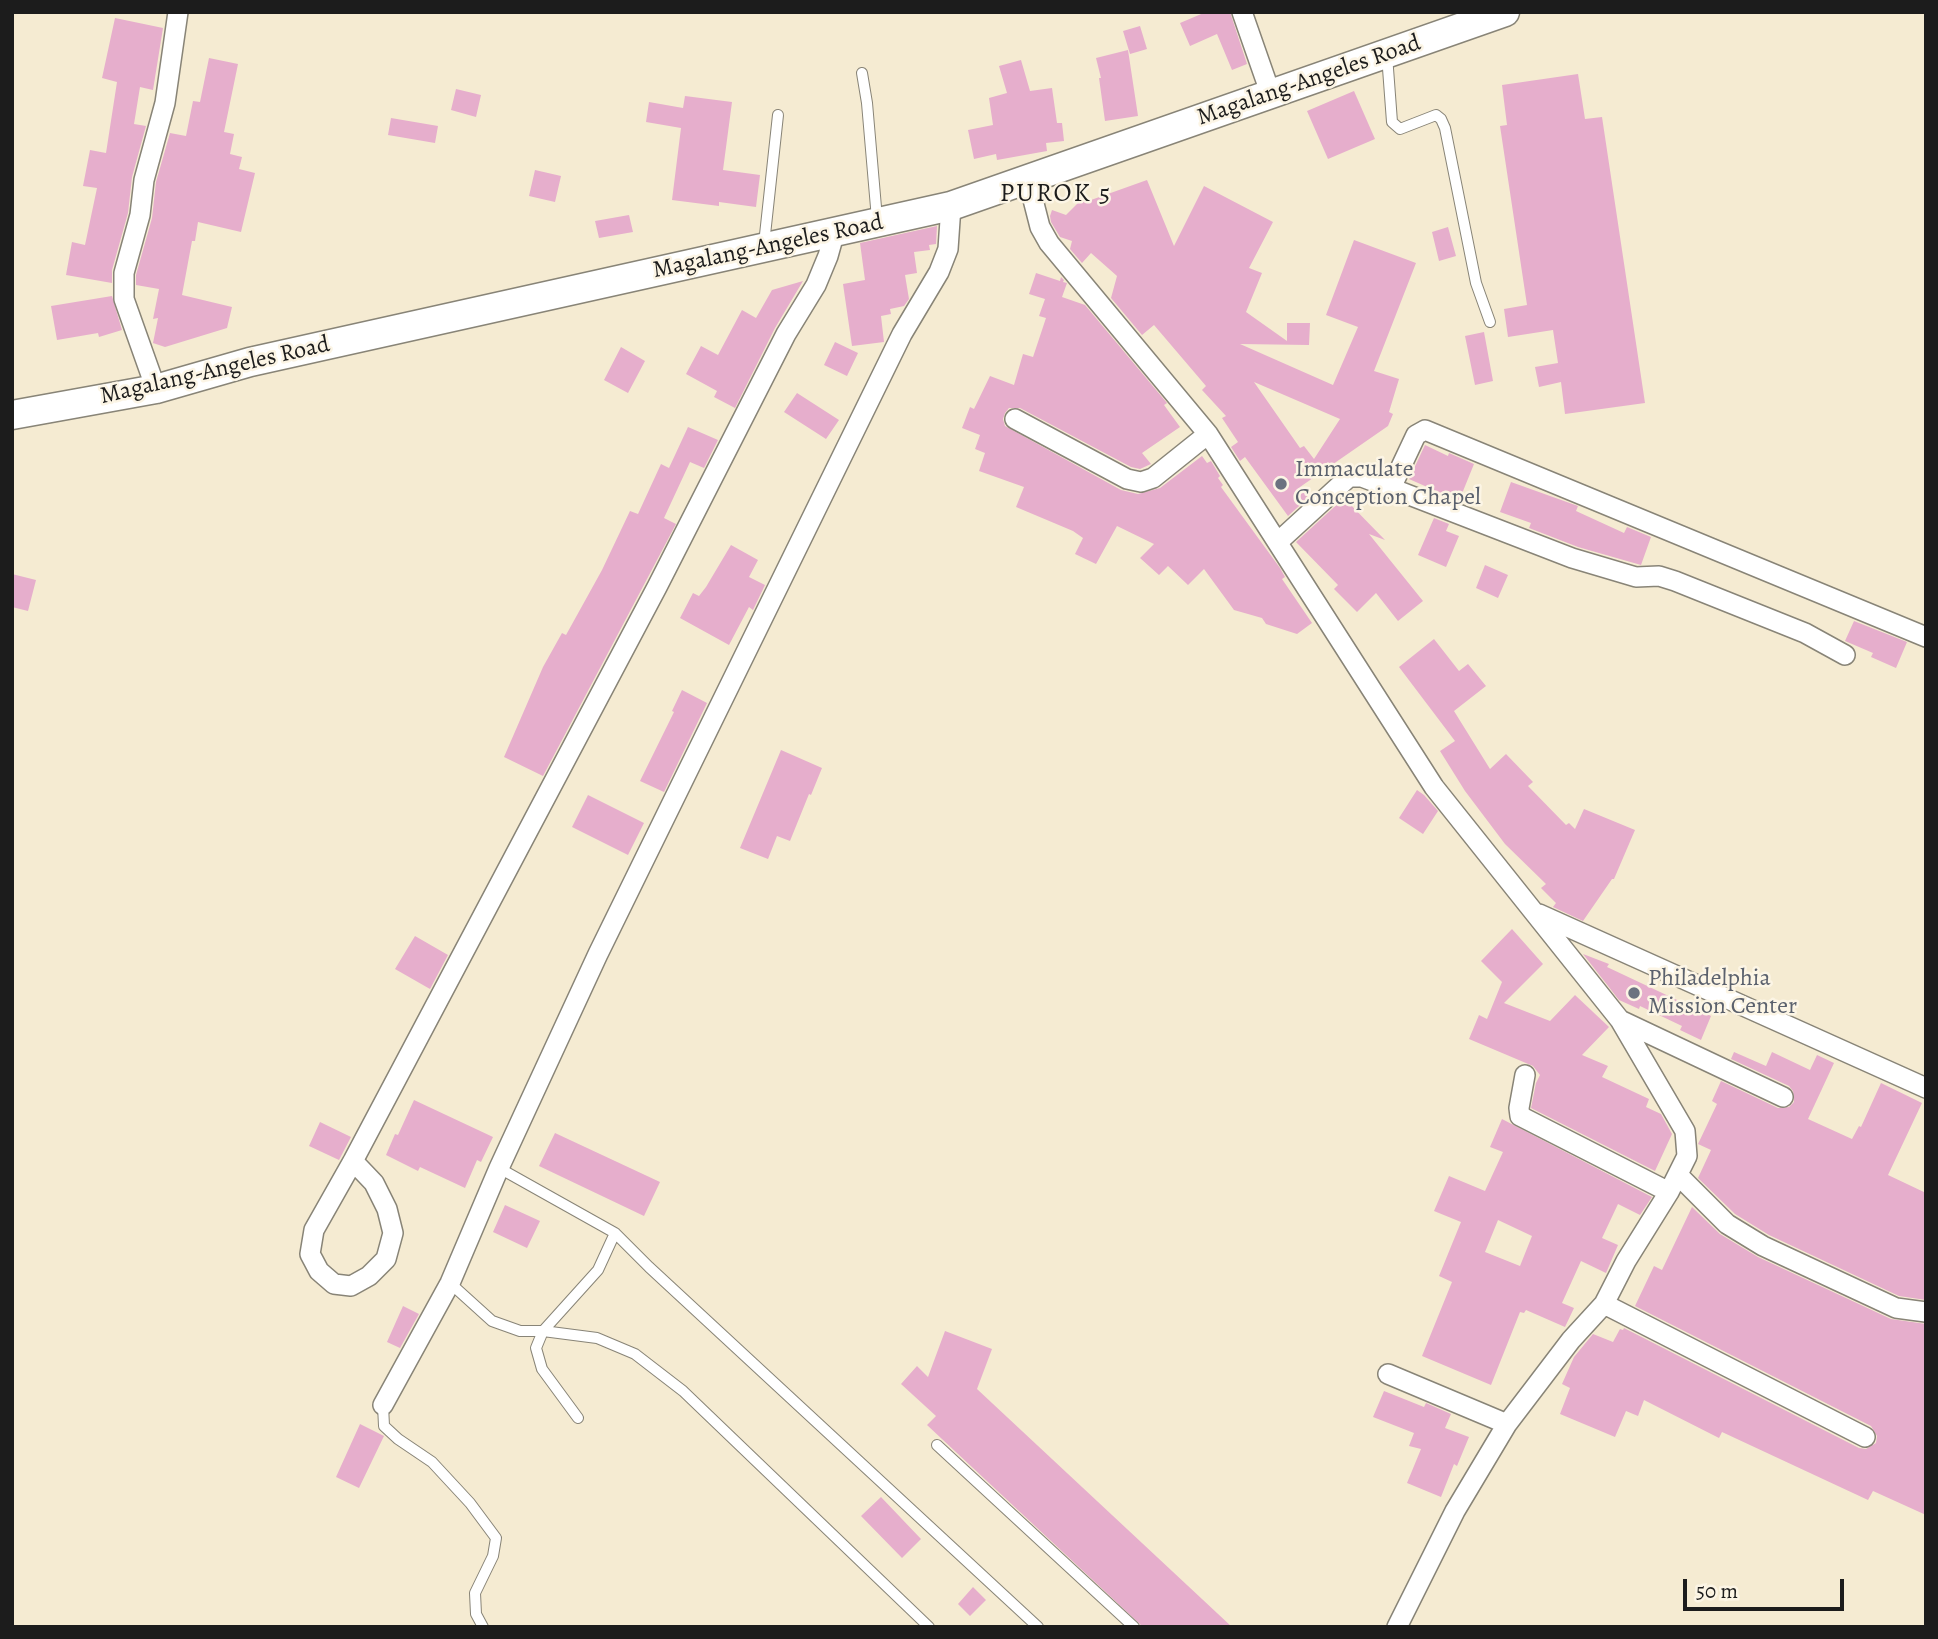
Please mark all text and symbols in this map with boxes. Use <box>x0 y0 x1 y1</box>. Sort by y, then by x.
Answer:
street label: Magalang-Angeles Road <box>1193 29 1425 133</box>
district label: PUROK 5 <box>1001 179 1111 211</box>
street label: Magalang-Angeles Road <box>650 209 886 285</box>
street label: Magalang-Angeles Road <box>97 331 333 411</box>
place label: Immaculate Conception Chapel <box>1295 456 1481 512</box>
marker: Immaculate Conception Chapel <box>1273 476 1289 492</box>
place label: Philadelphia Mission Center <box>1648 965 1797 1021</box>
marker: Philadelphia Mission Center <box>1626 985 1642 1001</box>
scale bar <box>1686 1566 1847 1610</box>
text: 50 m <box>1696 1577 1738 1605</box>

